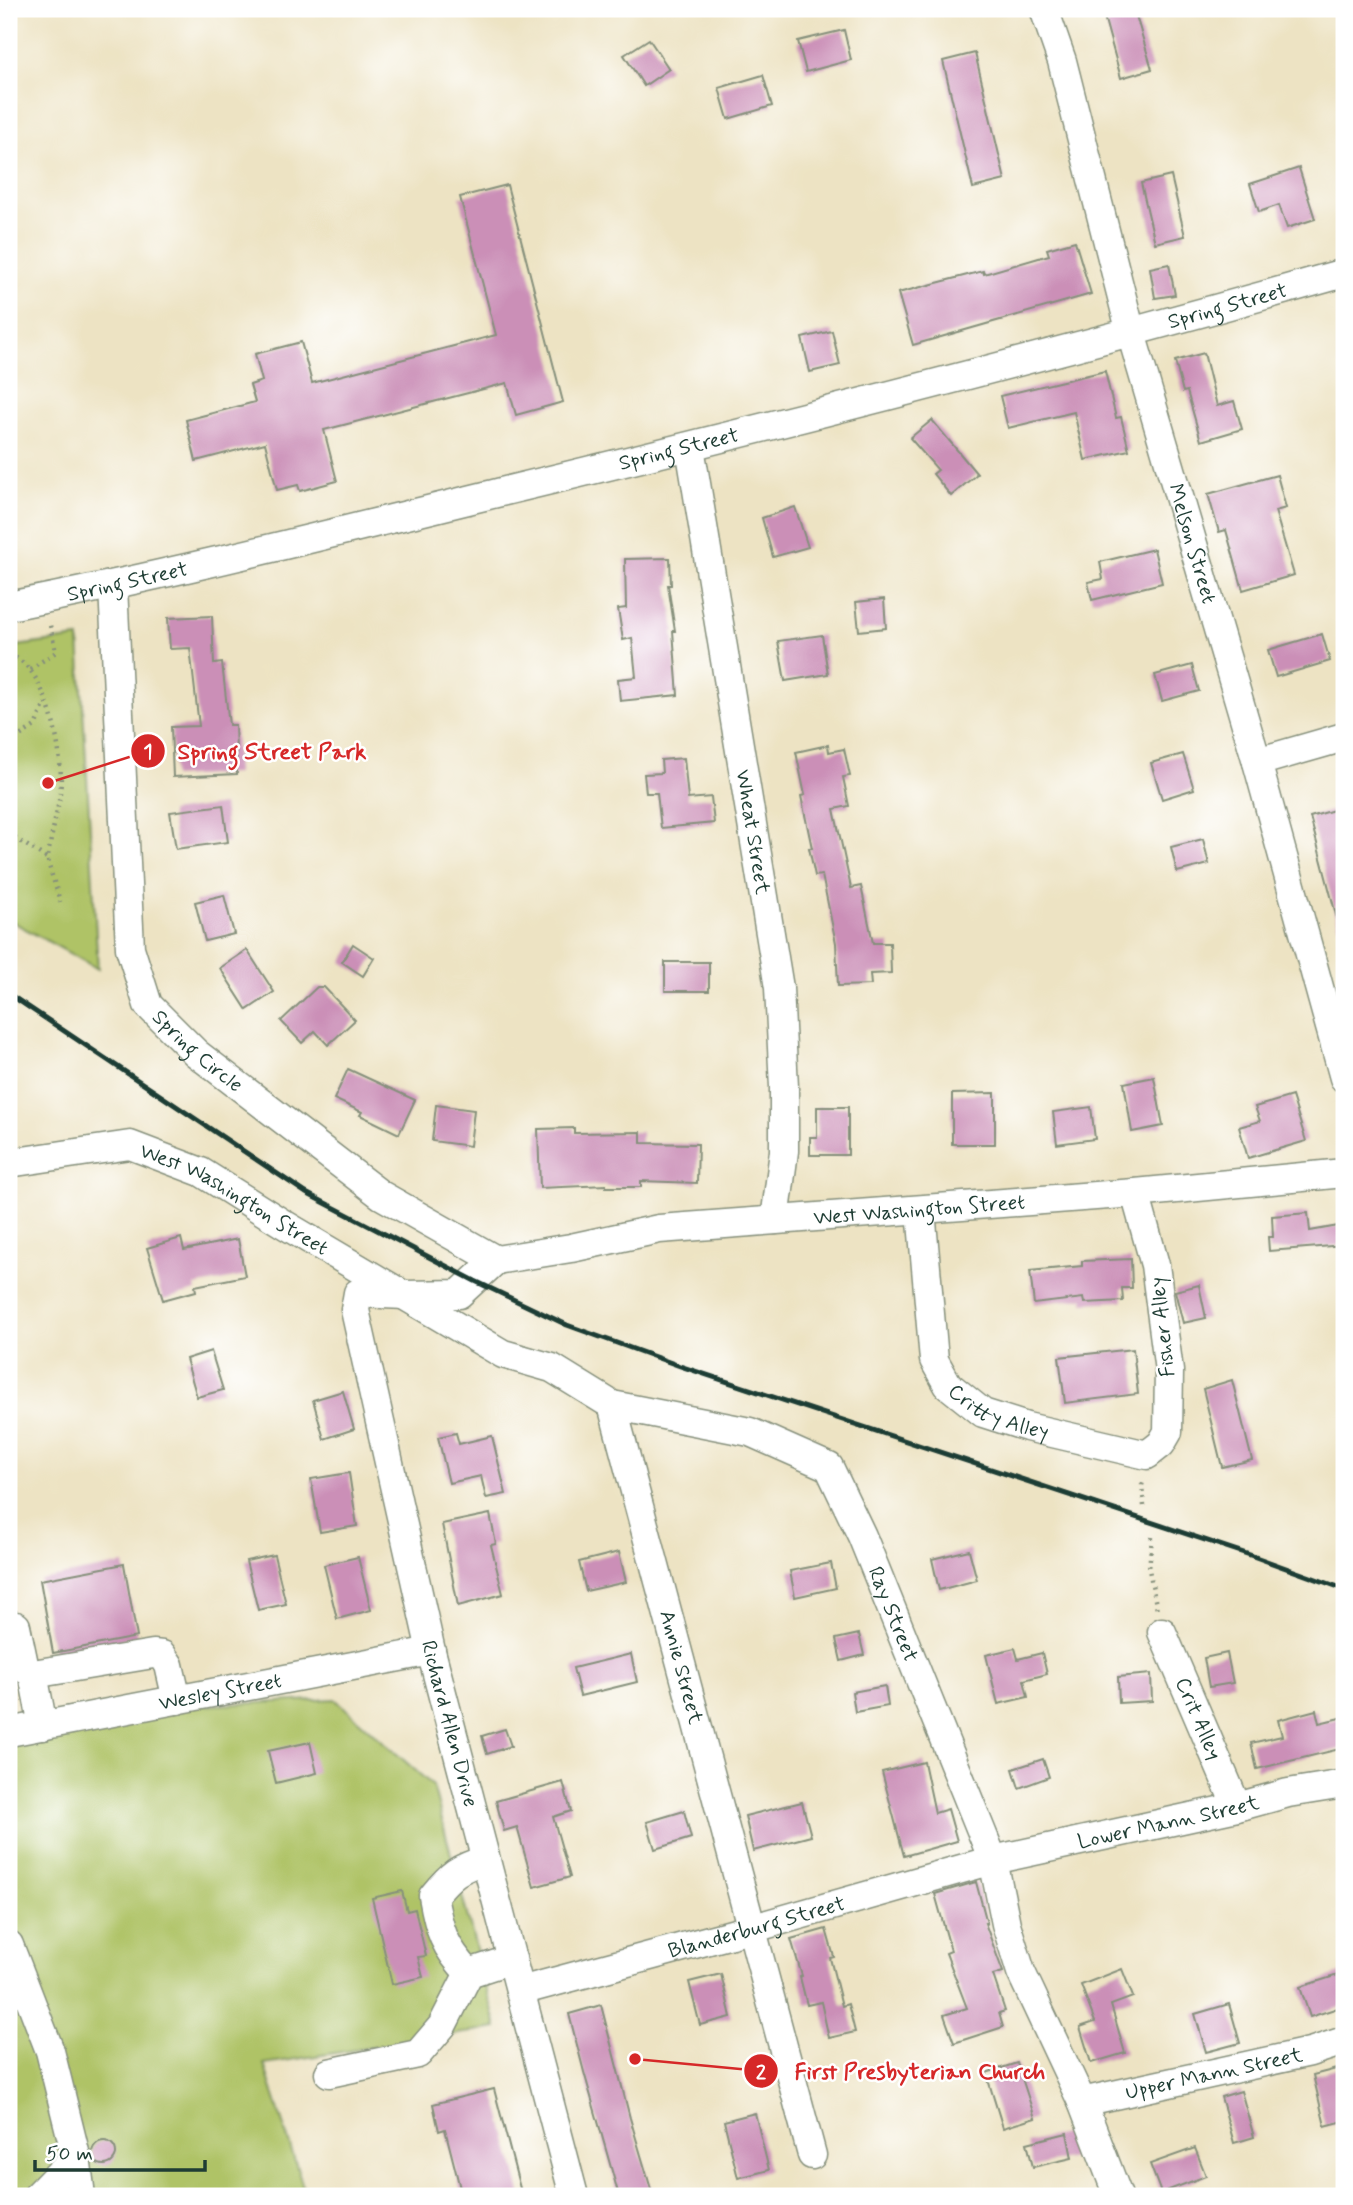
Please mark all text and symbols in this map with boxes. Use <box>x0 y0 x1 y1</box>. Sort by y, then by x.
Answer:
street label: Spring Street <box>1165 277 1291 336</box>
street label: Spring Street <box>616 421 742 478</box>
street label: Melson Street <box>1161 480 1223 607</box>
street label: Spring Street <box>65 555 191 609</box>
callout: Spring Street Park <box>131 729 379 773</box>
text: 1 <box>143 738 153 766</box>
text: Spring Street Park <box>177 738 367 771</box>
street label: Wheat Street <box>728 767 776 897</box>
street label: Spring Circle <box>146 1004 249 1099</box>
street label: West Washington Street <box>136 1137 333 1262</box>
street label: West Washington Street <box>813 1188 1026 1232</box>
street label: Fisher Alley <box>1144 1275 1182 1378</box>
street label: Critty Alley <box>942 1378 1051 1447</box>
street label: Ray Street <box>861 1562 924 1666</box>
street label: Annie Street <box>652 1607 710 1728</box>
street label: Richard Allen Drive <box>414 1638 484 1810</box>
street label: Wesley Street <box>157 1667 284 1718</box>
street label: Crit Alley <box>1168 1673 1228 1764</box>
street label: Lower Mann Street <box>1075 1788 1263 1856</box>
street label: Blanderburg Street <box>665 1890 849 1965</box>
street label: Upper Mann Street <box>1123 2041 1306 2107</box>
callout: First Presbyterian Church <box>743 2049 1062 2093</box>
text: First Presbyterian Church <box>795 2058 1045 2088</box>
text: 2 <box>756 2059 767 2087</box>
scale bar <box>35 2128 205 2172</box>
text: 50 m <box>46 2140 93 2168</box>

